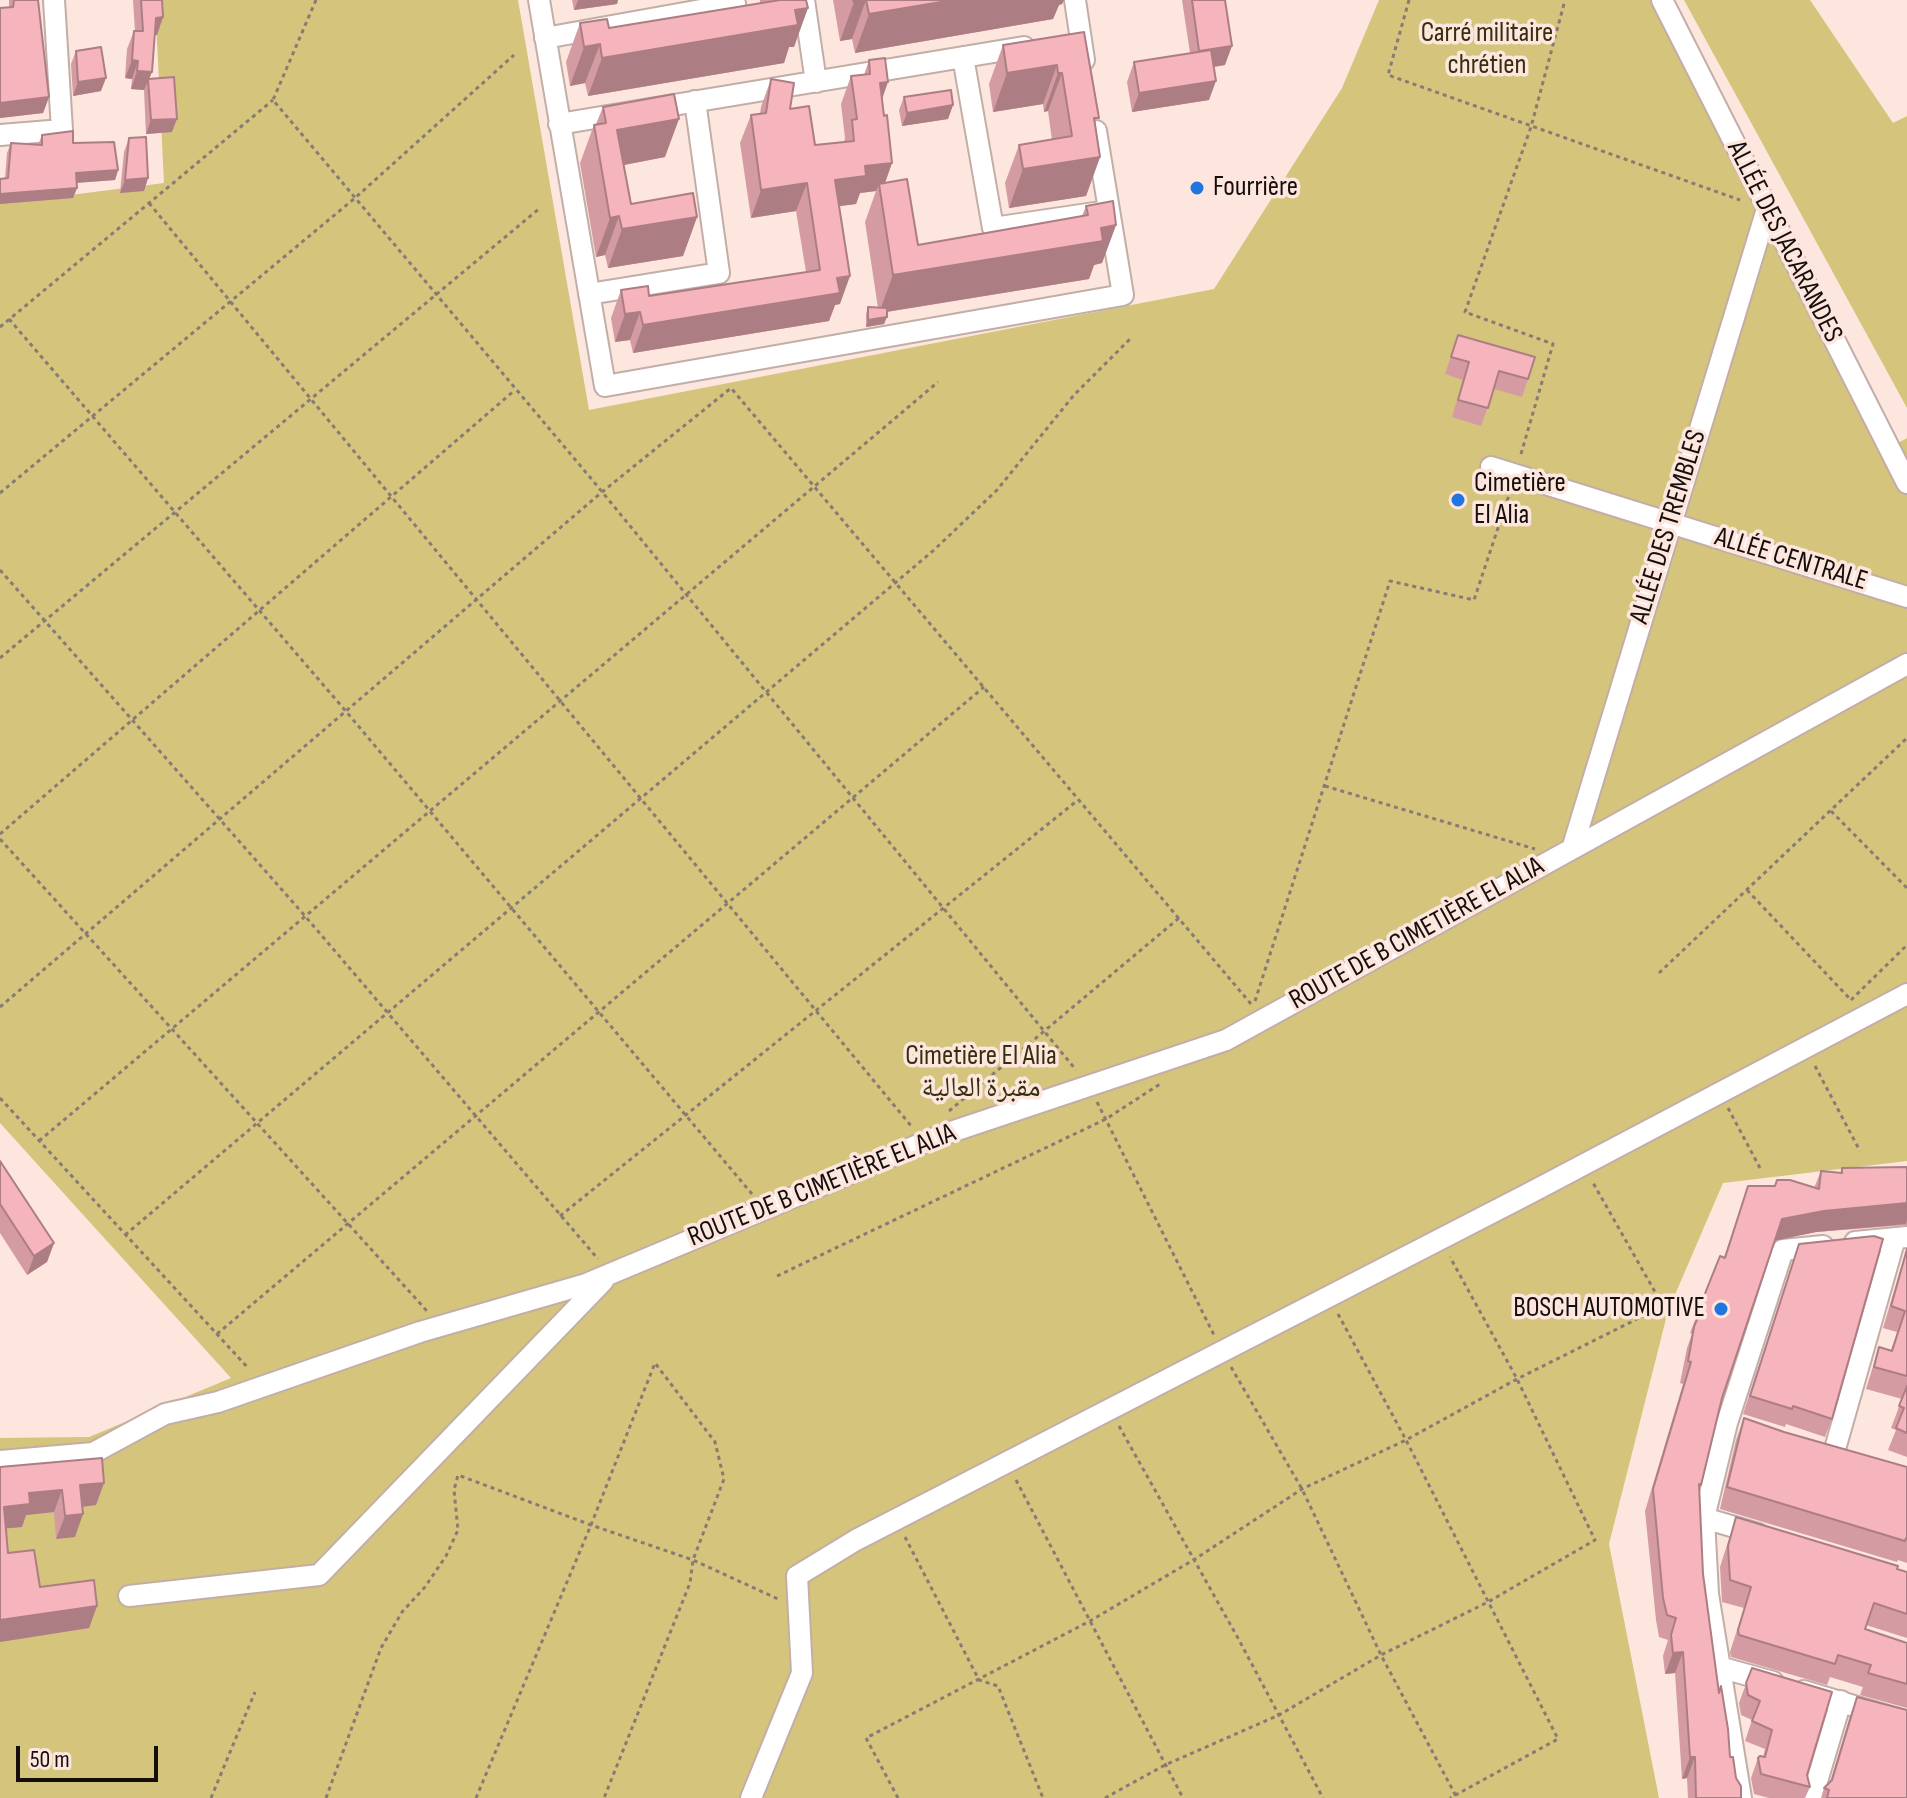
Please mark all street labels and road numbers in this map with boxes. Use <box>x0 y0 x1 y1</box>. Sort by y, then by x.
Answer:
street label: ALLÉE DES JACARANDES <box>1719 136 1849 348</box>
street label: ALLÉE DES TREMBLES <box>1624 426 1714 628</box>
street label: ALLÉE CENTRALE <box>1711 521 1871 599</box>
street label: ROUTE DE B CIMETIÈRE EL ALIA <box>1284 850 1550 1018</box>
street label: ROUTE DE B CIMETIÈRE EL ALIA <box>683 1117 961 1255</box>

